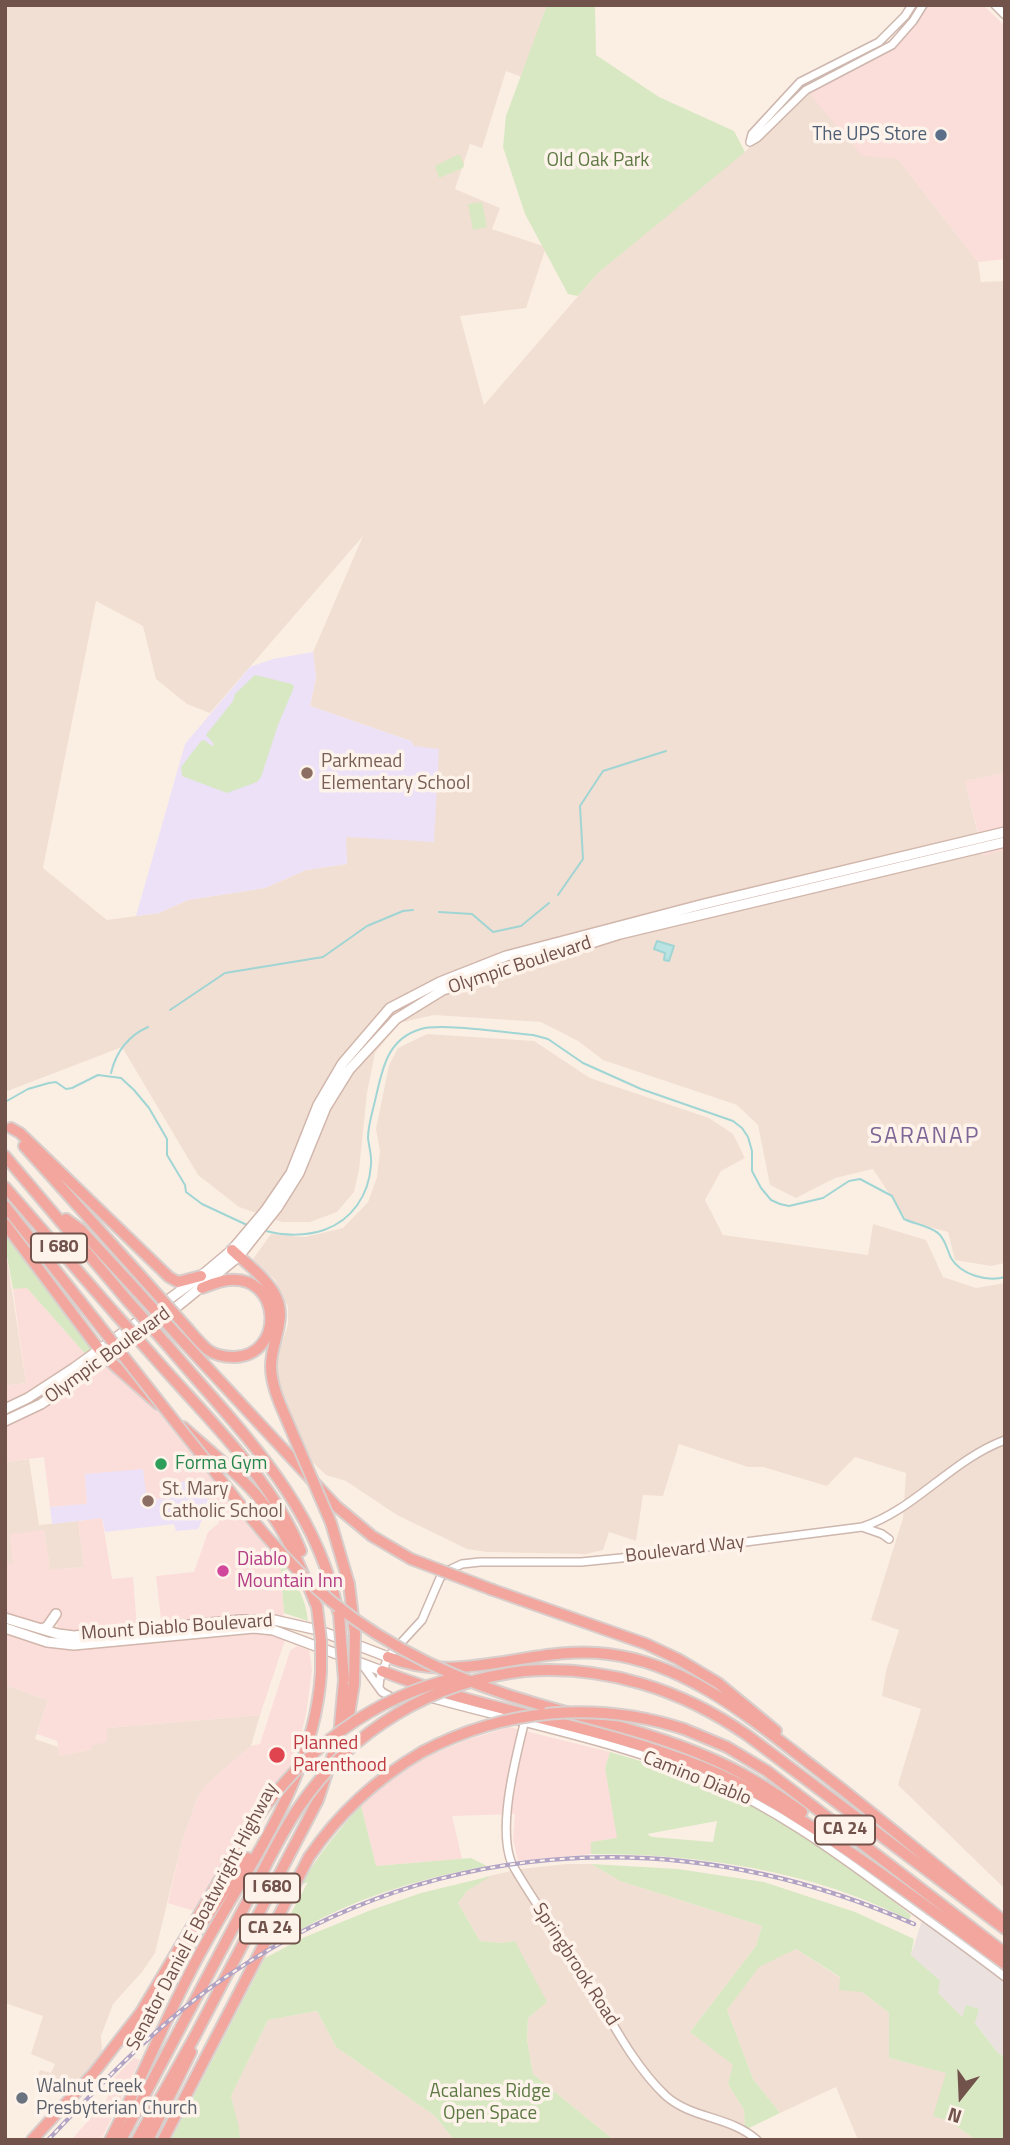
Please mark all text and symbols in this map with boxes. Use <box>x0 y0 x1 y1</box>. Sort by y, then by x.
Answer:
place label: The UPS Store <box>812 124 927 146</box>
marker: The UPS Store <box>933 127 949 143</box>
park label: Old Oak Park <box>547 150 649 172</box>
place label: Parkmead Elementary School <box>321 751 470 795</box>
marker: Parkmead Elementary School <box>299 765 315 781</box>
street label: Olympic Boulevard <box>446 932 594 1000</box>
district label: SARANAP <box>871 1123 979 1151</box>
road number: I 680 <box>31 1233 87 1262</box>
street label: Olympic Boulevard <box>41 1303 175 1409</box>
place label: Forma Gym <box>175 1453 267 1475</box>
marker: Forma Gym <box>153 1456 169 1472</box>
place label: St. Mary Catholic School <box>162 1479 283 1523</box>
marker: St. Mary Catholic School <box>140 1493 156 1509</box>
street label: Boulevard Way <box>624 1531 746 1569</box>
place label: Diablo Mountain Inn <box>237 1549 343 1593</box>
marker: Diablo Mountain Inn <box>215 1563 231 1579</box>
street label: Mount Diablo Boulevard <box>80 1610 274 1646</box>
place label: Planned Parenthood <box>293 1733 387 1777</box>
marker: Planned Parenthood <box>267 1745 287 1765</box>
street label: Camino Diablo <box>640 1747 754 1811</box>
street label: Senator Daniel E Boatwright Highway <box>123 1779 283 2055</box>
road number: CA 24 <box>815 1816 875 1844</box>
road number: I 680 <box>244 1874 300 1902</box>
street label: Springbrook Road <box>527 1899 623 2031</box>
road number: CA 24 <box>240 1914 300 1943</box>
north arrow <box>926 2061 996 2131</box>
place label: Walnut Creek Presbyterian Church <box>36 2076 197 2120</box>
park label: Acalanes Ridge Open Space <box>429 2081 551 2125</box>
marker: Walnut Creek Presbyterian Church <box>14 2090 30 2106</box>
text: N <box>944 2101 965 2132</box>

